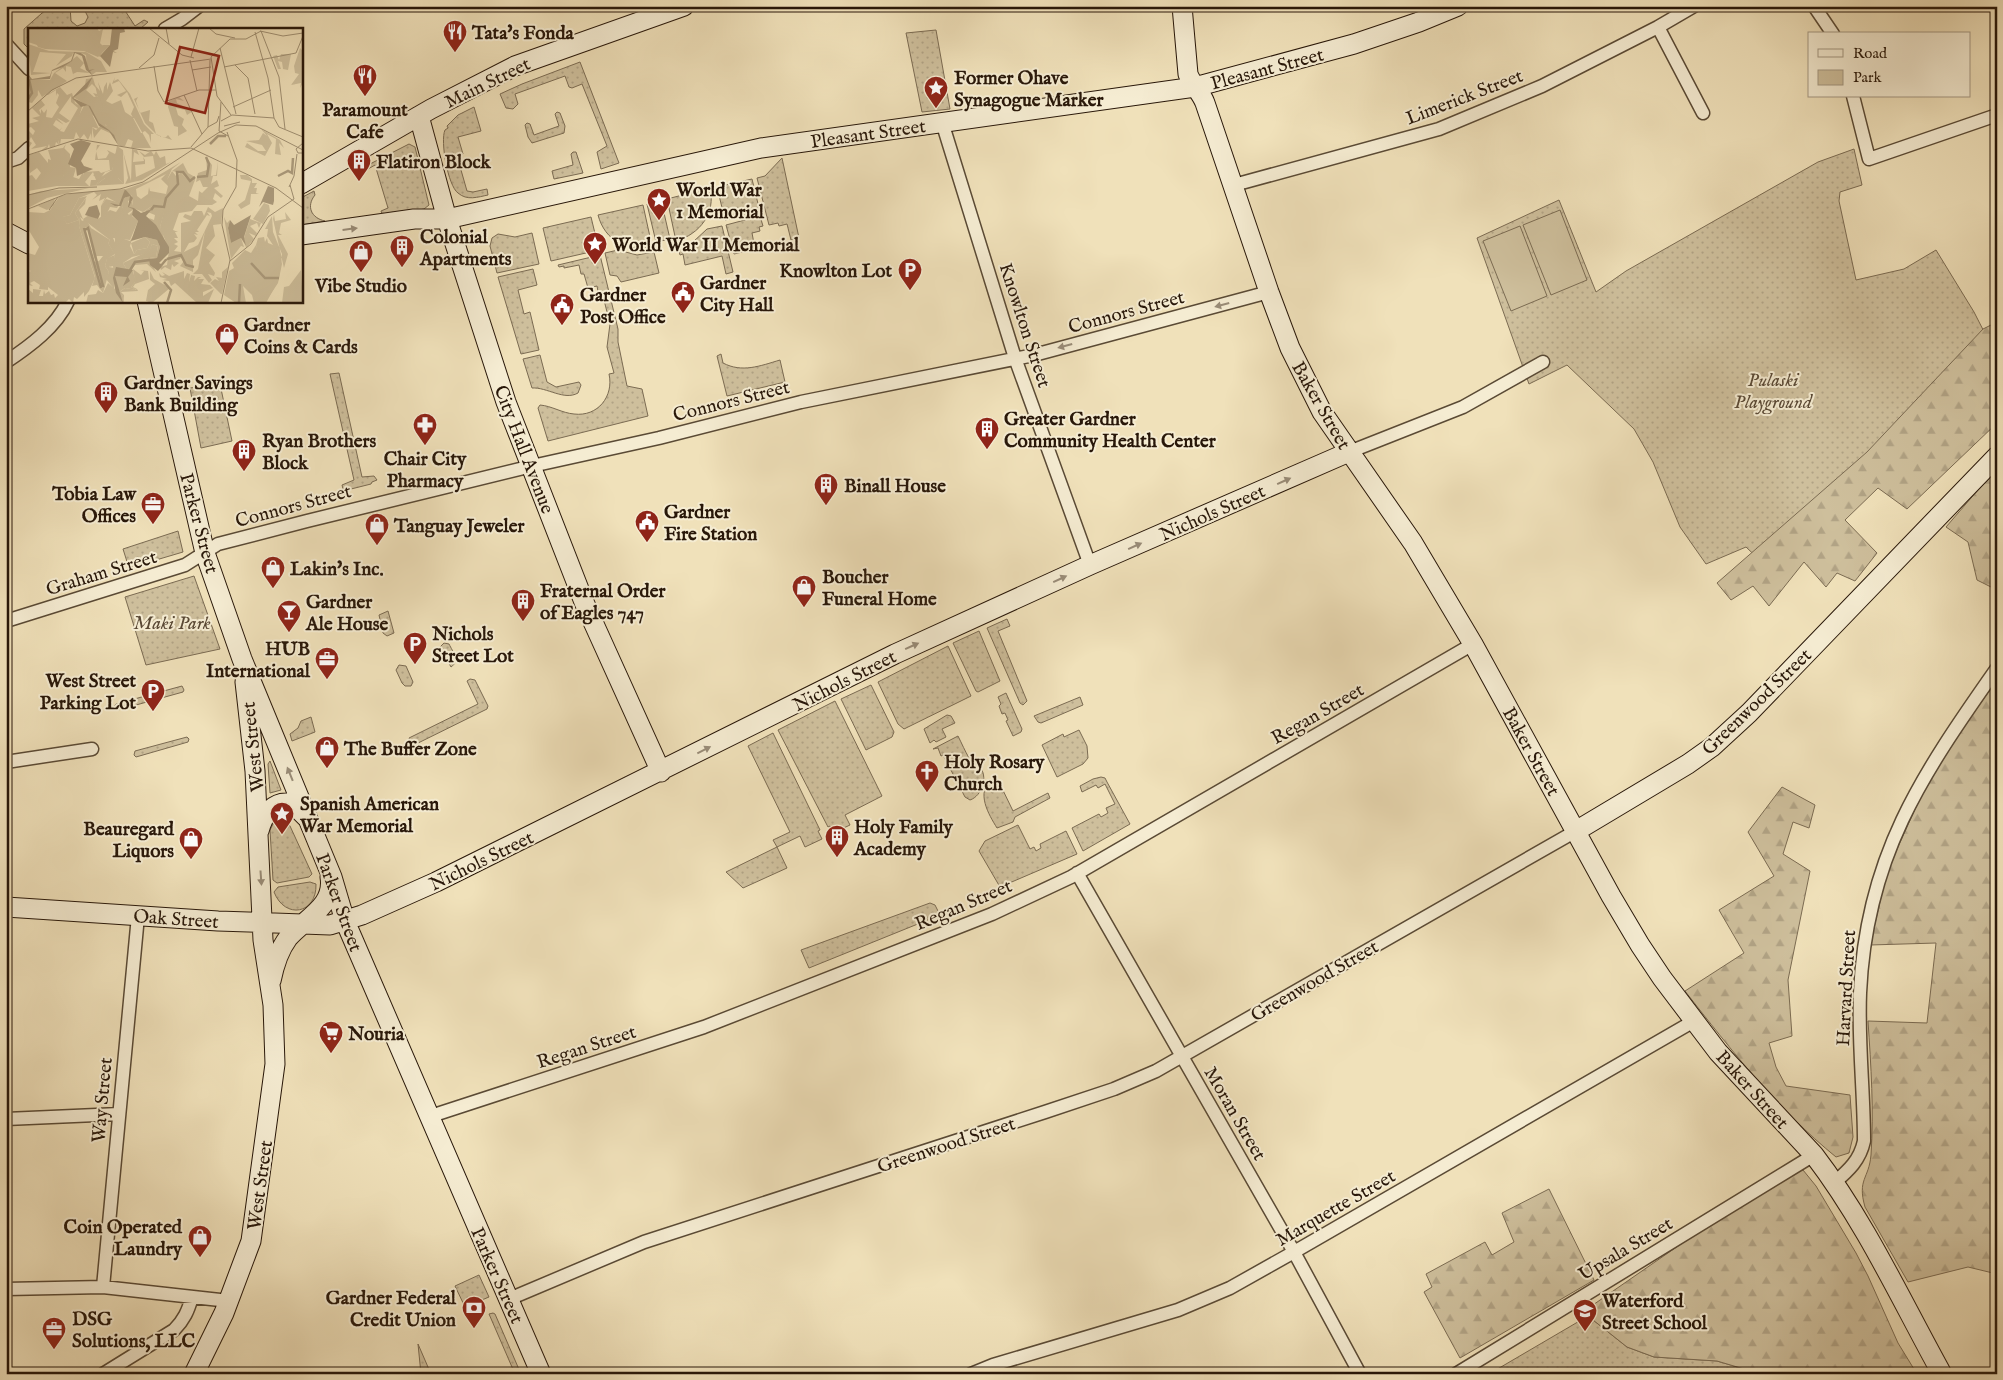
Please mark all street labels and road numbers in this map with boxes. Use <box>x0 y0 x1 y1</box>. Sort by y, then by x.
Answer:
street label: Pleasant Street <box>1208 43 1327 97</box>
street label: Main Street <box>441 52 535 115</box>
street label: Limerick Street <box>1403 64 1527 131</box>
street label: Pleasant Street <box>809 115 928 155</box>
street label: Knowlton Street <box>993 260 1056 391</box>
street label: Connors Street <box>1066 286 1188 340</box>
street label: Baker Street <box>1285 358 1355 455</box>
street label: Connors Street <box>671 376 793 428</box>
street label: City Hall Avenue <box>488 382 559 518</box>
street label: Parker Street <box>173 471 223 577</box>
street label: Connors Street <box>233 480 355 534</box>
street label: Nichols Street <box>1156 480 1270 548</box>
street label: Graham Street <box>43 546 160 602</box>
street label: Greenwood Street <box>1697 644 1818 761</box>
street label: Nichols Street <box>789 645 901 718</box>
street label: Regan Street <box>1267 678 1369 751</box>
street label: West Street <box>237 700 271 793</box>
street label: Baker Street <box>1496 703 1565 801</box>
street label: Nichols Street <box>426 826 538 897</box>
street label: Parker Street <box>309 850 367 956</box>
street label: Regan Street <box>912 874 1016 937</box>
street label: Oak Street <box>132 905 220 935</box>
street label: Harvard Street <box>1832 929 1862 1047</box>
street label: Greenwood Street <box>1247 935 1384 1028</box>
street label: Regan Street <box>534 1020 640 1075</box>
street label: Baker Street <box>1710 1046 1793 1135</box>
street label: Way Street <box>87 1056 119 1144</box>
street label: Moran Street <box>1198 1063 1271 1166</box>
street label: Greenwood Street <box>875 1112 1019 1180</box>
street label: West Street <box>243 1138 279 1232</box>
street label: Marquette Street <box>1272 1165 1400 1253</box>
street label: Upsala Street <box>1575 1212 1678 1287</box>
street label: Parker Street <box>464 1224 528 1328</box>

